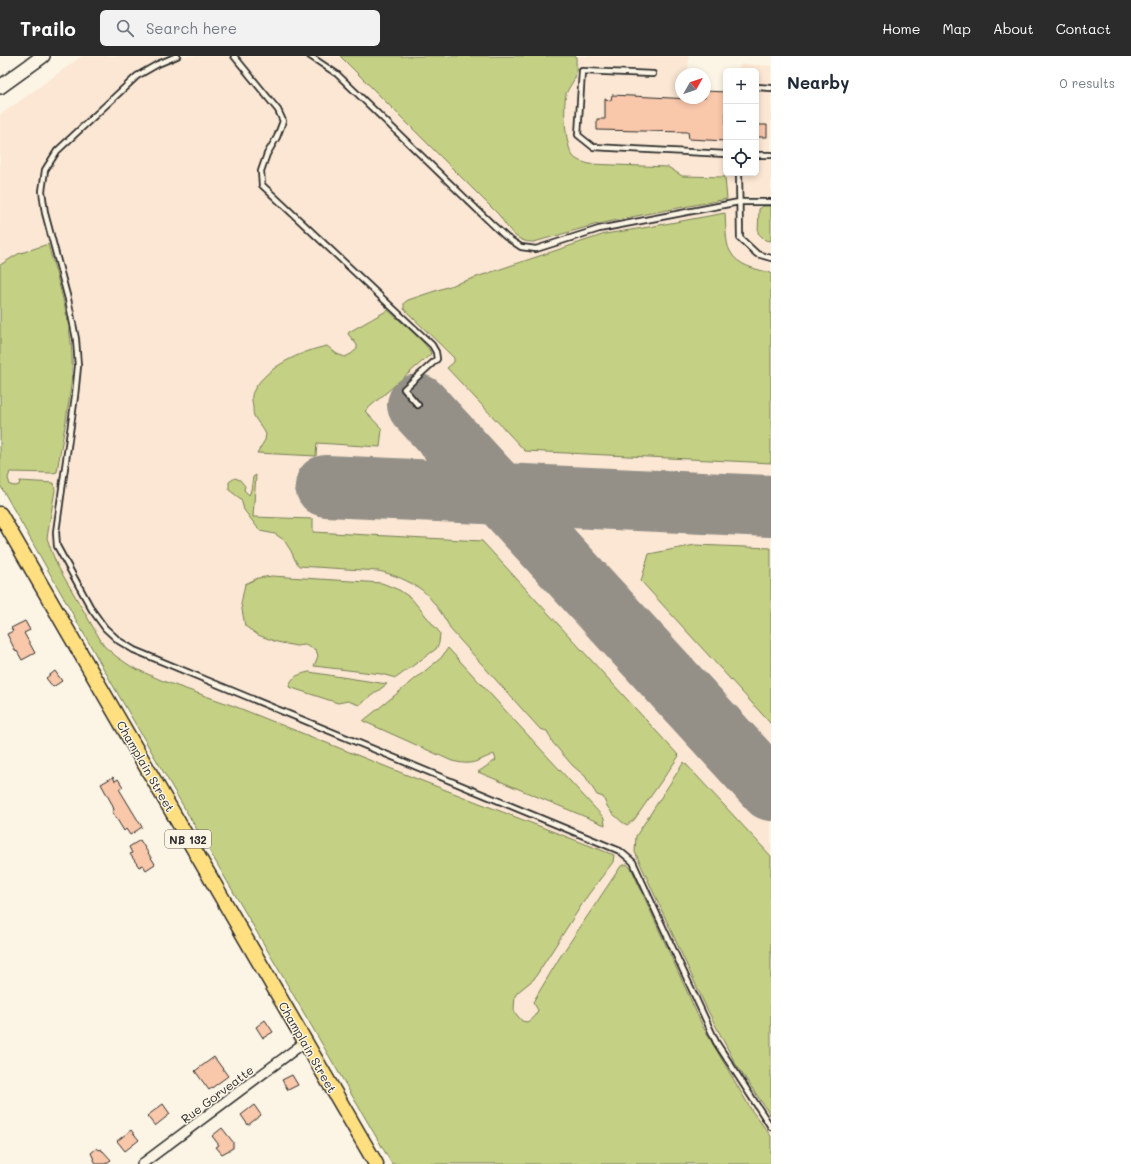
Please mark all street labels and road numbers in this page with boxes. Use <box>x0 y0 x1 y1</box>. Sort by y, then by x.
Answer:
street label: Champlain Street <box>113 718 179 814</box>
road number: NB 132 <box>165 830 211 848</box>
street label: Champlain Street <box>275 999 341 1095</box>
street label: Rue Gorveatte <box>178 1061 256 1127</box>

